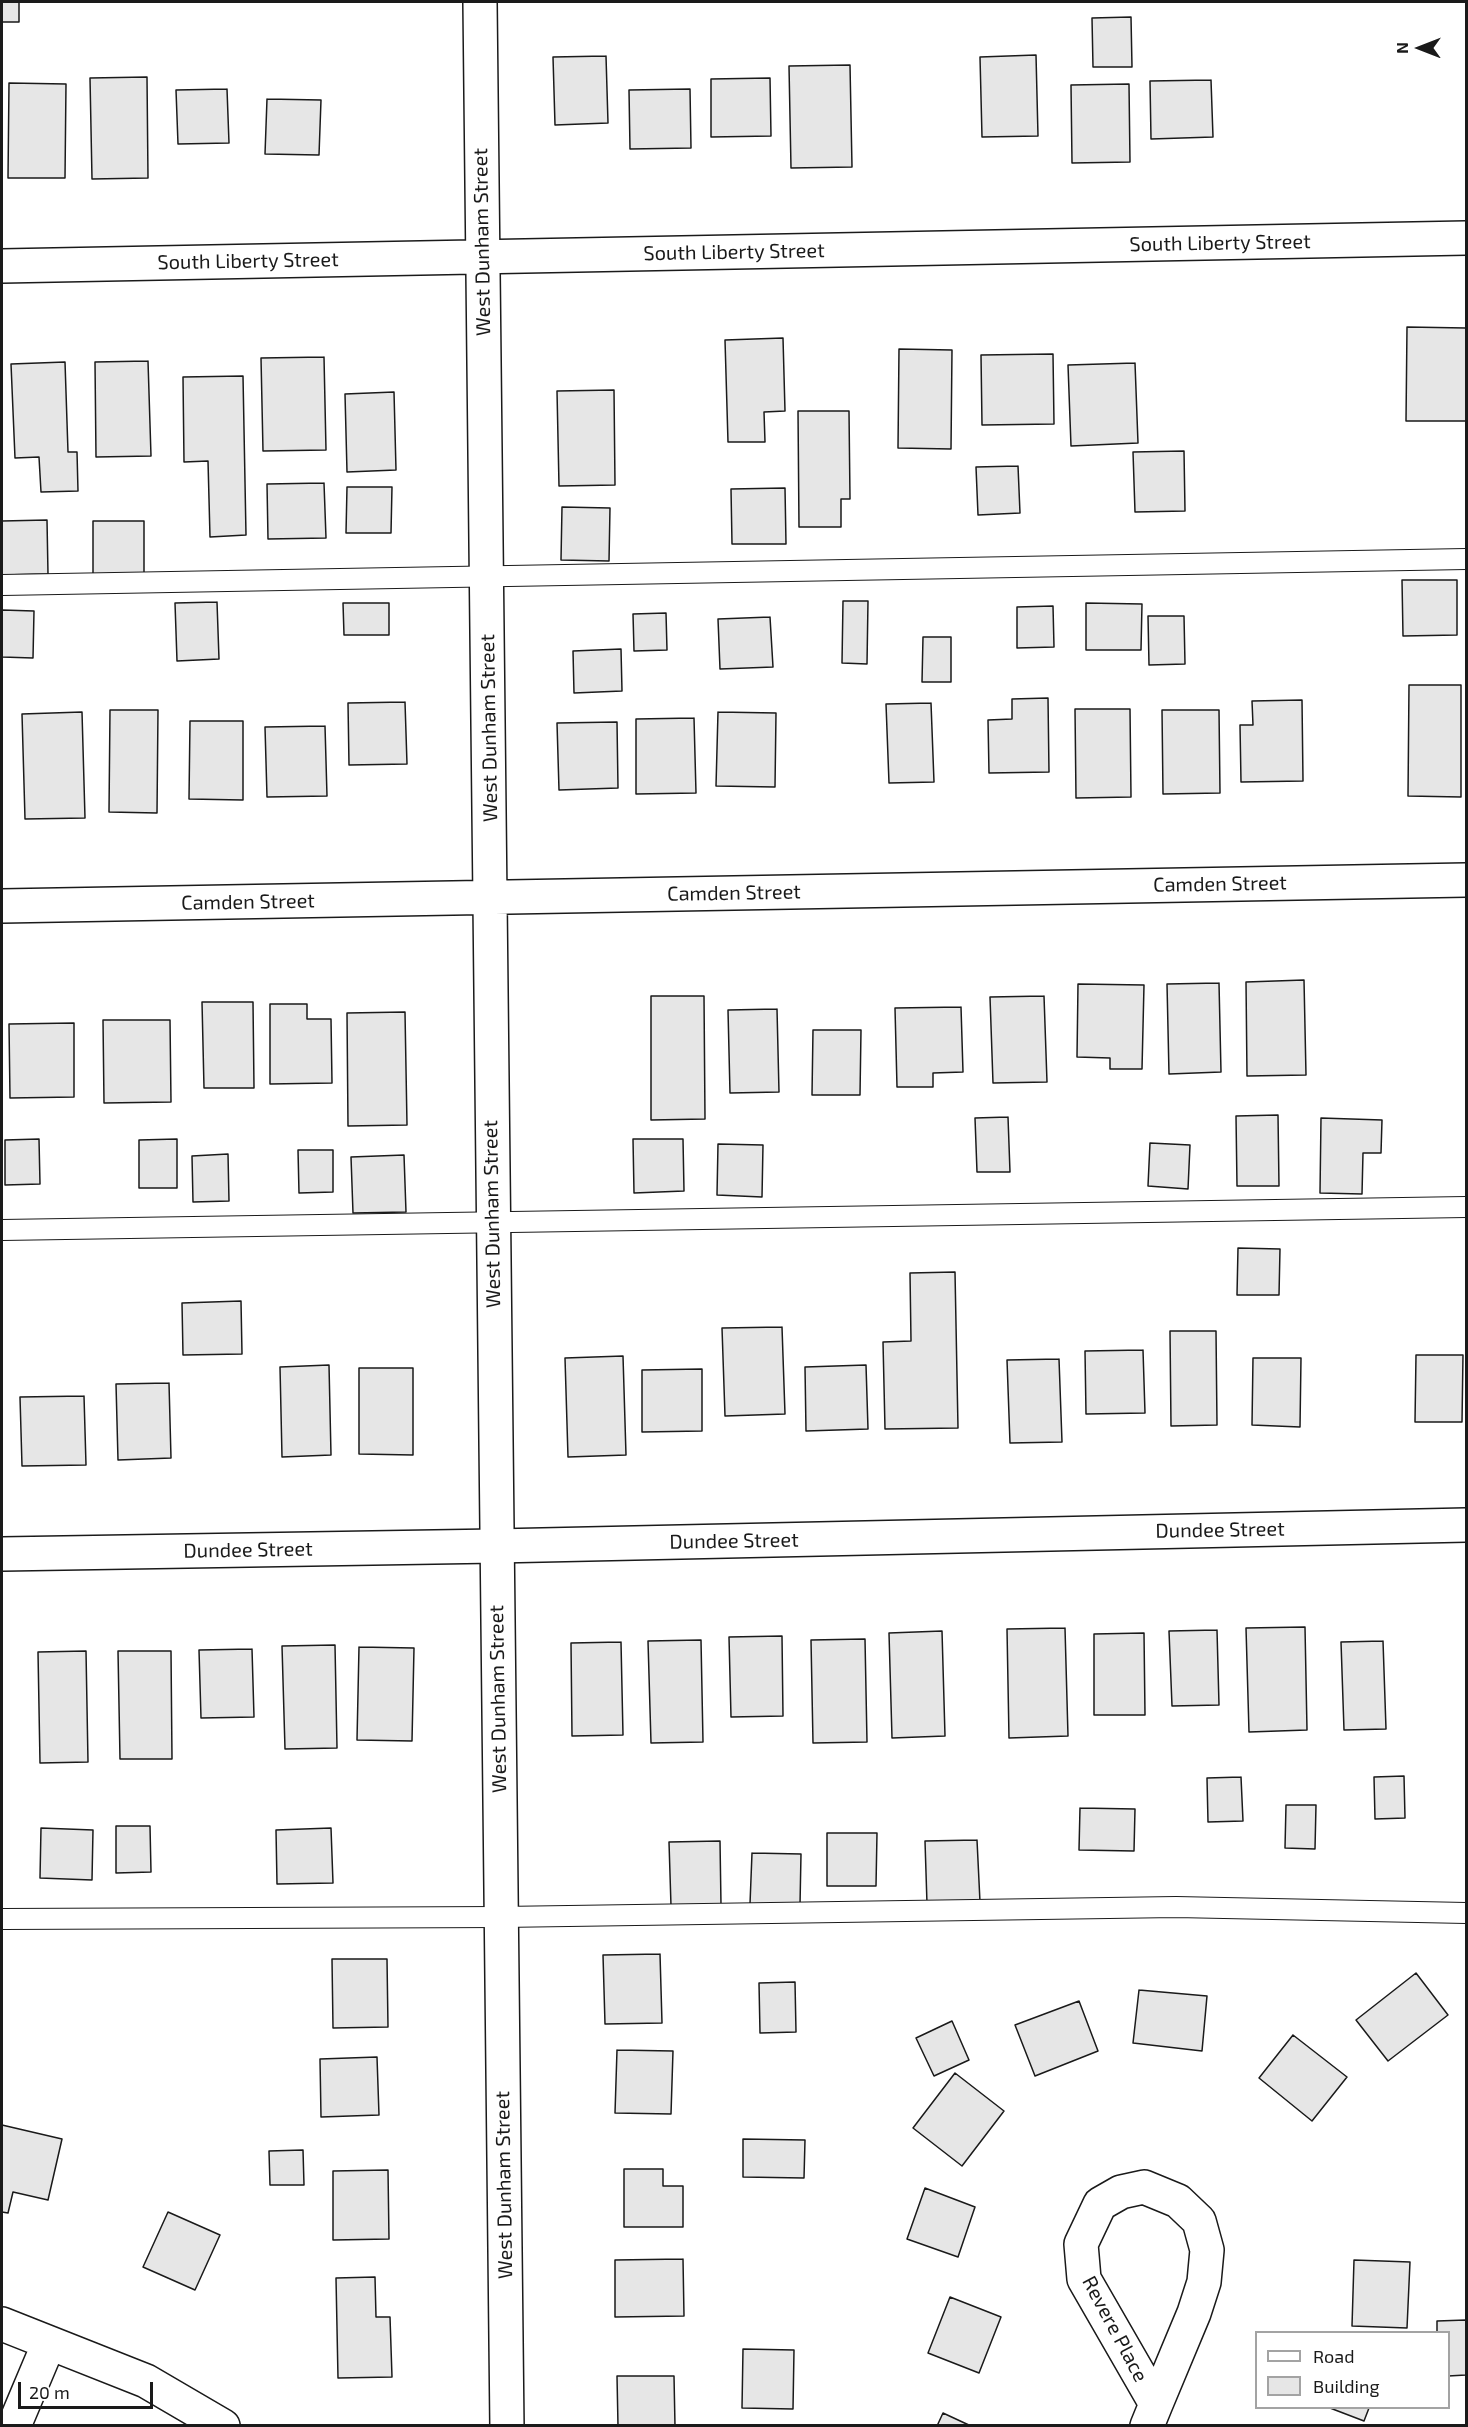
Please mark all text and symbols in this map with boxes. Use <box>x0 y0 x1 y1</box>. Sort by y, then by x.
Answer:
north arrow <box>1390 18 1450 78</box>
text: N <box>1392 42 1411 54</box>
street label: West Dunham Street <box>468 148 496 336</box>
street label: South Liberty Street <box>1129 229 1311 257</box>
street label: South Liberty Street <box>643 238 825 266</box>
street label: South Liberty Street <box>157 247 339 275</box>
street label: West Dunham Street <box>475 634 503 822</box>
street label: Camden Street <box>1153 871 1287 897</box>
street label: Camden Street <box>667 880 801 906</box>
street label: Camden Street <box>181 889 315 915</box>
street label: West Dunham Street <box>478 1120 506 1308</box>
street label: Dundee Street <box>1155 1517 1285 1543</box>
street label: Dundee Street <box>669 1528 799 1554</box>
street label: Dundee Street <box>183 1537 313 1563</box>
street label: West Dunham Street <box>484 1605 512 1793</box>
street label: West Dunham Street <box>490 2091 518 2279</box>
street label: Revere Place <box>1077 2272 1153 2386</box>
legend <box>1255 2331 1450 2409</box>
text: Road <box>1313 2345 1354 2367</box>
scale bar <box>21 2370 156 2408</box>
text: Building <box>1313 2375 1380 2397</box>
text: 20 m <box>29 2381 70 2403</box>

